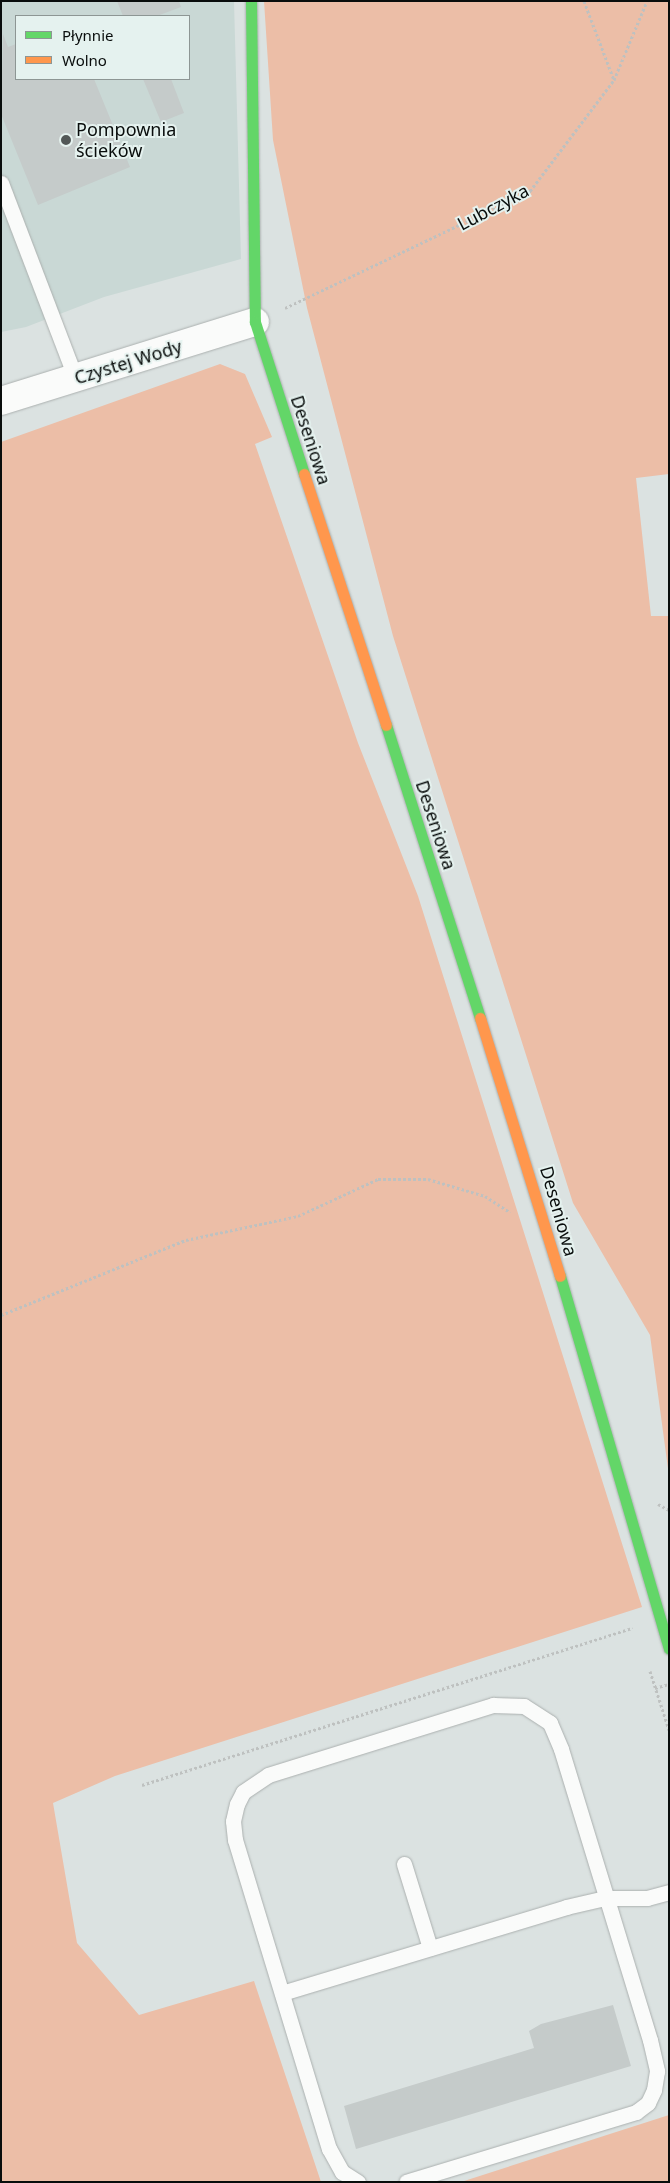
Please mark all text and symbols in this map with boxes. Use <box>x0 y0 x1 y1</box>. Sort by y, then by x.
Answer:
legend <box>15 15 190 80</box>
text: Płynnie <box>62 25 113 45</box>
text: Wolno <box>62 50 107 70</box>
place label: Pompownia ścieków <box>76 119 176 162</box>
marker: Pompownia ścieków <box>60 134 72 146</box>
street label: Lubczyka <box>454 179 532 235</box>
street label: Czystej Wody <box>72 335 184 389</box>
street label: Deseniowa <box>286 393 336 487</box>
street label: Deseniowa <box>411 778 461 872</box>
street label: Deseniowa <box>536 1164 582 1258</box>

